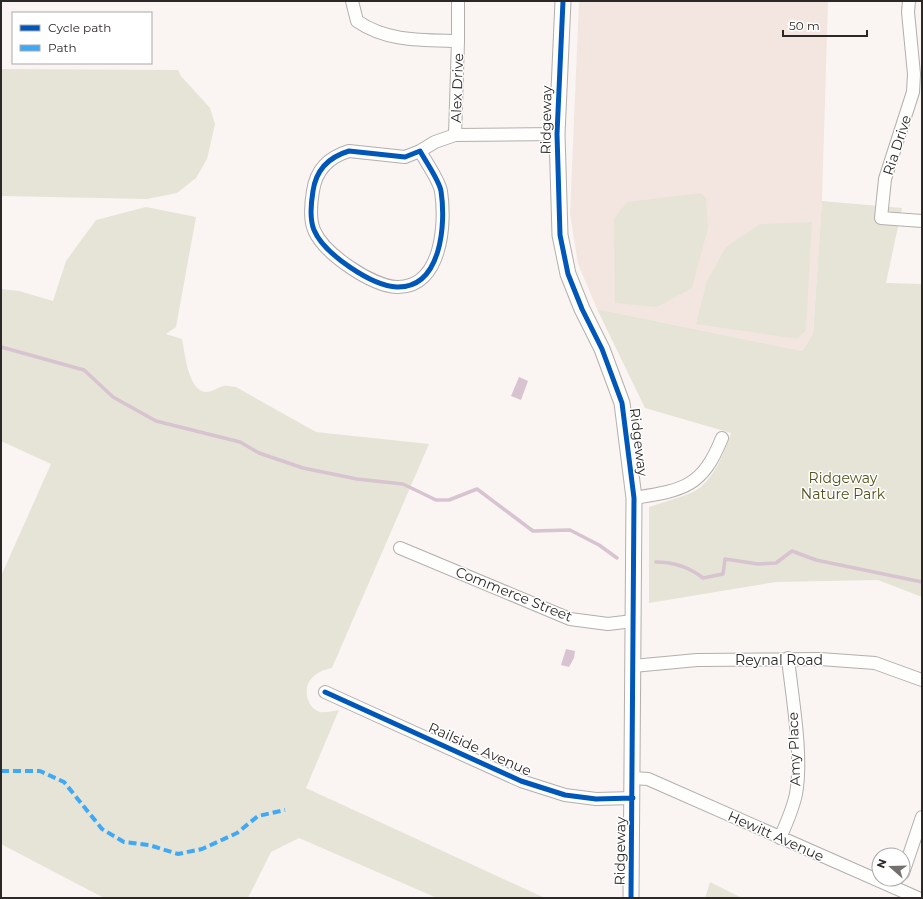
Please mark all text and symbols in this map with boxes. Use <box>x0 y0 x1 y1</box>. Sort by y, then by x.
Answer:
legend <box>12 12 152 64</box>
scale bar <box>783 12 867 38</box>
text: 50 m <box>789 18 820 33</box>
text: Cycle path <box>48 20 111 35</box>
text: Path <box>48 40 77 55</box>
street label: Alex Drive <box>447 53 467 123</box>
street label: Ridgeway <box>536 85 556 155</box>
street label: Ria Drive <box>879 112 915 178</box>
street label: Ridgeway <box>626 407 652 478</box>
park label: Ridgeway Nature Park <box>801 469 886 503</box>
street label: Commerce Street <box>453 562 575 626</box>
street label: Reynal Road <box>735 651 823 669</box>
street label: Amy Place <box>784 712 804 786</box>
street label: Railside Avenue <box>426 718 534 780</box>
street label: Hewitt Avenue <box>725 807 827 865</box>
street label: Ridgeway <box>610 816 630 886</box>
north arrow <box>871 847 911 887</box>
text: N <box>874 857 890 870</box>

